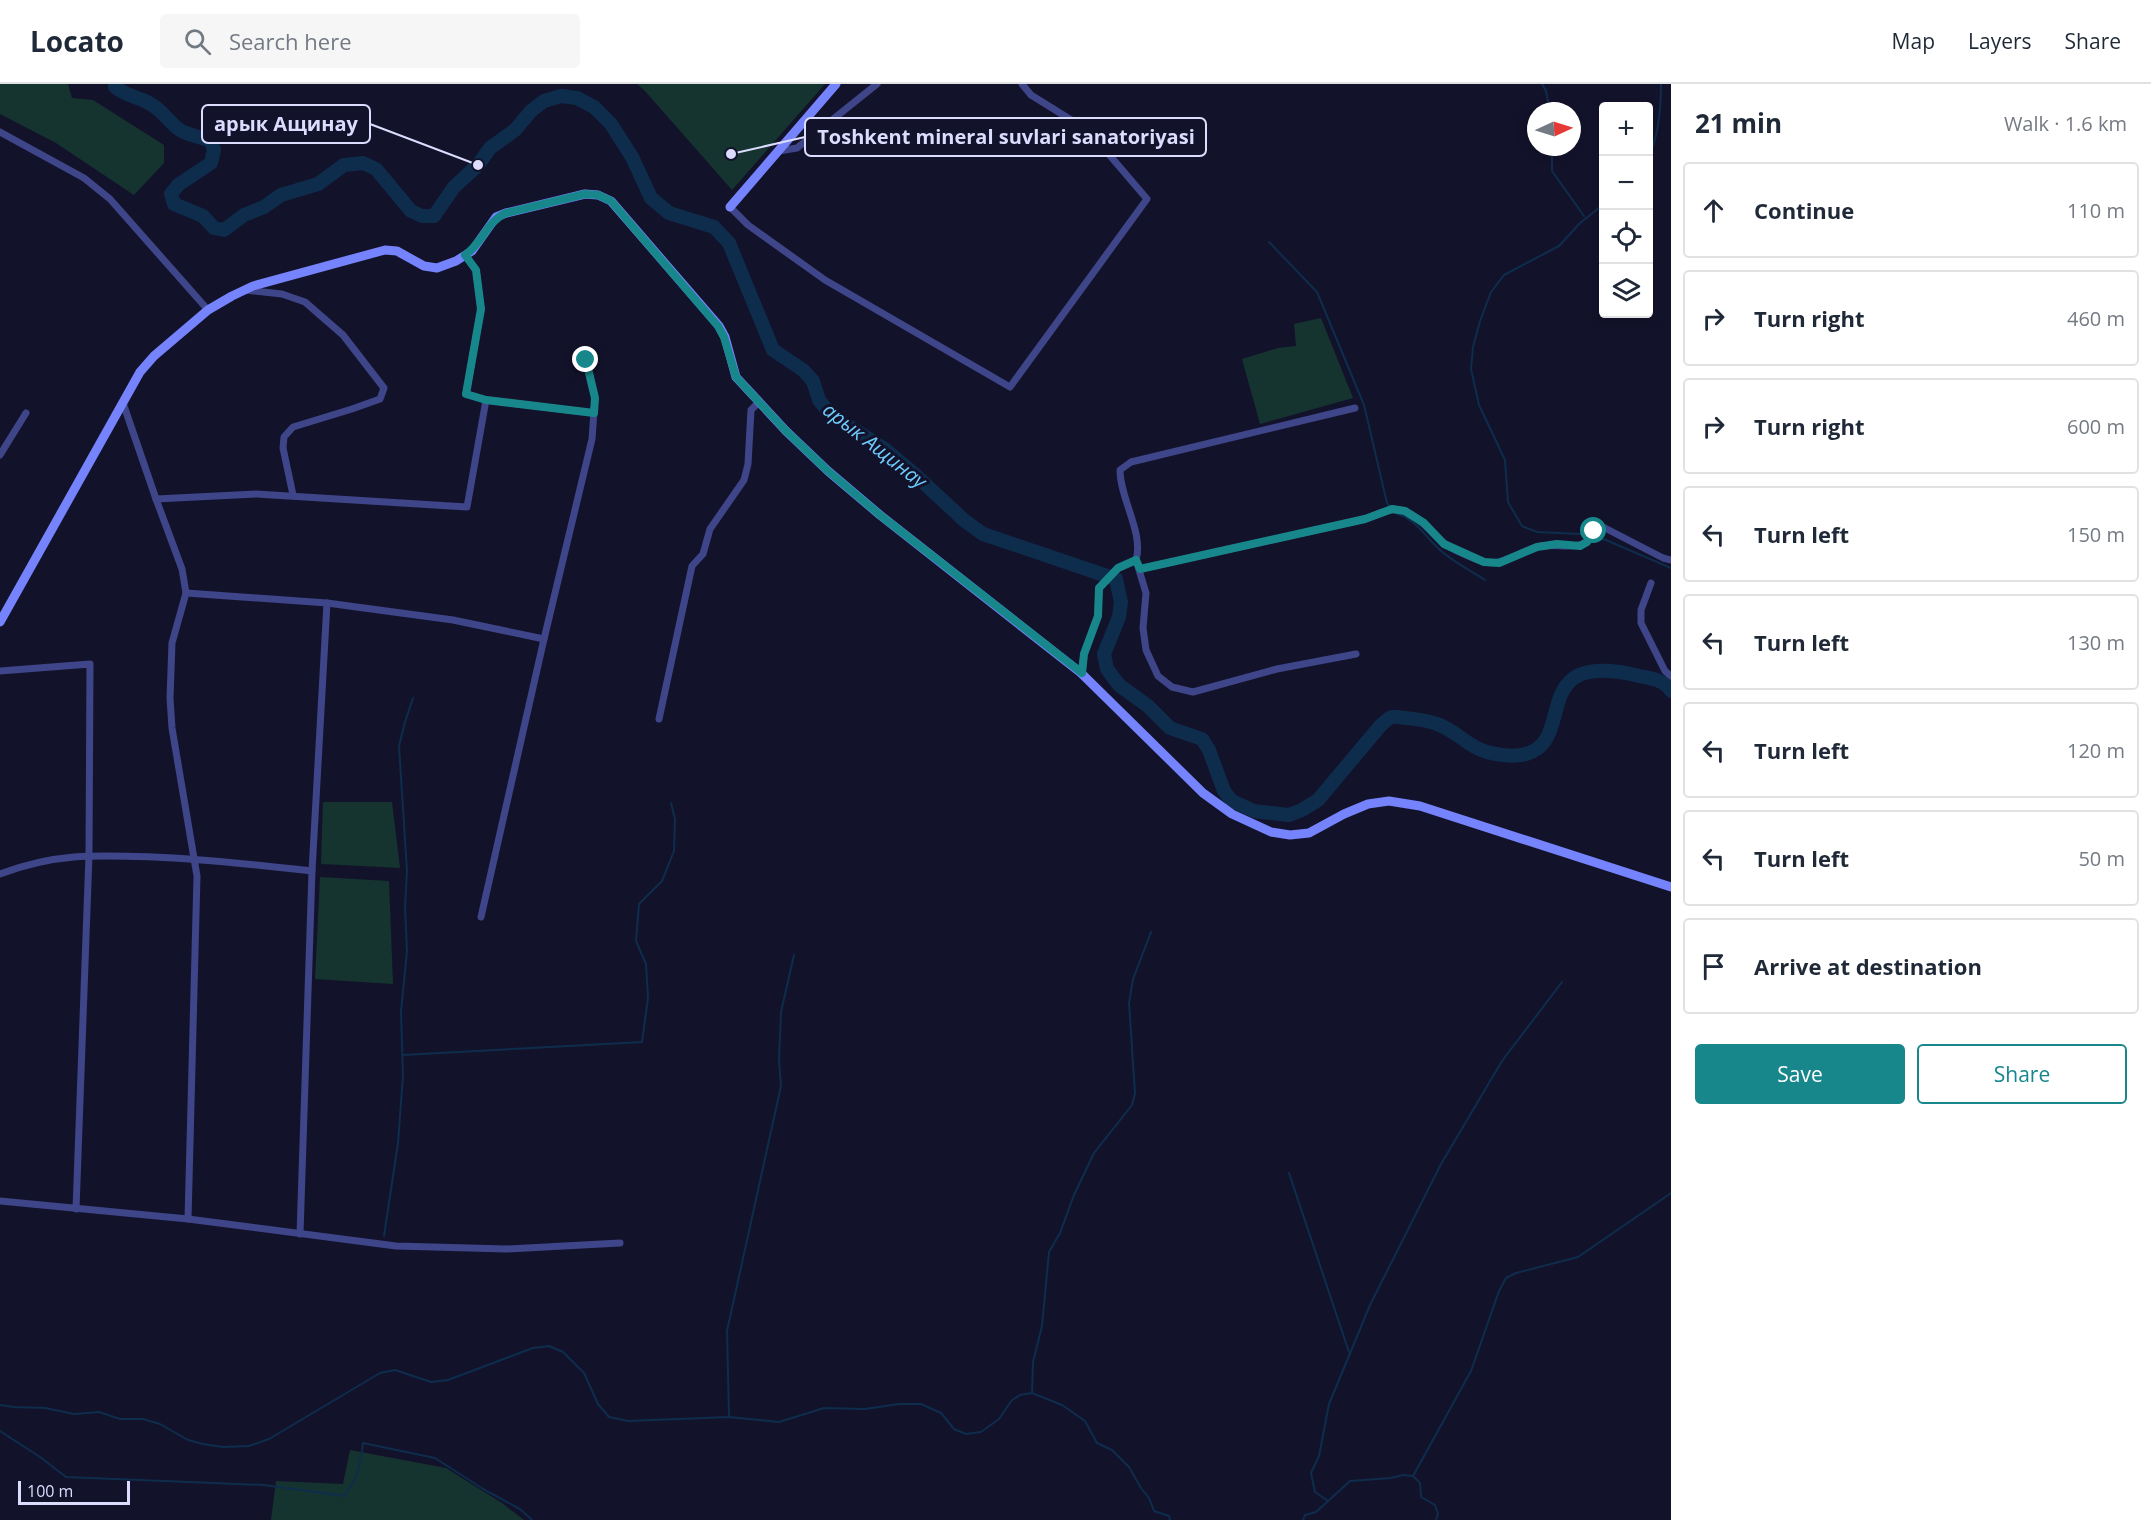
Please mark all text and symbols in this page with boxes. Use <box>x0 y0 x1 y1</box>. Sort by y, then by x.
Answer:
search box <box>160 14 580 68</box>
text: Locato <box>30 22 124 60</box>
icon: search <box>181 25 214 58</box>
text: Search here <box>229 26 352 56</box>
text: Map <box>1892 27 1935 55</box>
text: Layers <box>1968 27 2032 55</box>
text: Share <box>2065 27 2121 55</box>
north arrow <box>1527 102 1581 156</box>
map controls <box>1599 102 1653 318</box>
button: + <box>1599 102 1653 156</box>
callout: арык Ащинау <box>202 105 370 143</box>
text: 21 min <box>1695 105 1782 141</box>
text: арык Ащинау <box>214 110 359 137</box>
text: Walk · 1.6 km <box>2004 110 2127 137</box>
callout: Toshkent mineral suvlari sanatoriyasi <box>805 118 1206 156</box>
text: Toshkent mineral suvlari sanatoriyasi <box>817 123 1195 150</box>
button: − <box>1599 156 1653 210</box>
icon: ahead <box>1697 194 1730 227</box>
text: Continue <box>1754 195 1854 225</box>
text: 110 m <box>2067 197 2125 224</box>
button: locate <box>1599 210 1653 264</box>
button: layers <box>1599 264 1653 318</box>
icon: right <box>1697 302 1730 335</box>
text: Turn right <box>1754 303 1865 333</box>
text: 460 m <box>2067 305 2125 332</box>
route end <box>572 346 598 372</box>
water label: арык Ащинау <box>817 396 934 495</box>
icon: right <box>1697 410 1730 443</box>
text: Turn right <box>1754 411 1865 441</box>
text: 600 m <box>2067 413 2125 440</box>
route start <box>1580 517 1606 543</box>
icon: left <box>1697 518 1730 551</box>
text: Turn left <box>1754 519 1849 549</box>
text: 150 m <box>2067 521 2125 548</box>
icon: left <box>1697 626 1730 659</box>
text: Turn left <box>1754 627 1849 657</box>
text: 130 m <box>2067 629 2125 656</box>
icon: left <box>1697 734 1730 767</box>
text: Turn left <box>1754 735 1849 765</box>
text: 120 m <box>2067 737 2125 764</box>
icon: left <box>1697 842 1730 875</box>
text: Turn left <box>1754 843 1849 873</box>
text: 50 m <box>2078 845 2125 872</box>
icon: arrive <box>1697 950 1730 983</box>
text: Arrive at destination <box>1754 951 1982 981</box>
button: Save <box>1695 1044 1905 1104</box>
button: Share <box>1917 1044 2127 1104</box>
scale bar <box>18 1478 130 1506</box>
text: 100 m <box>27 1480 73 1502</box>

